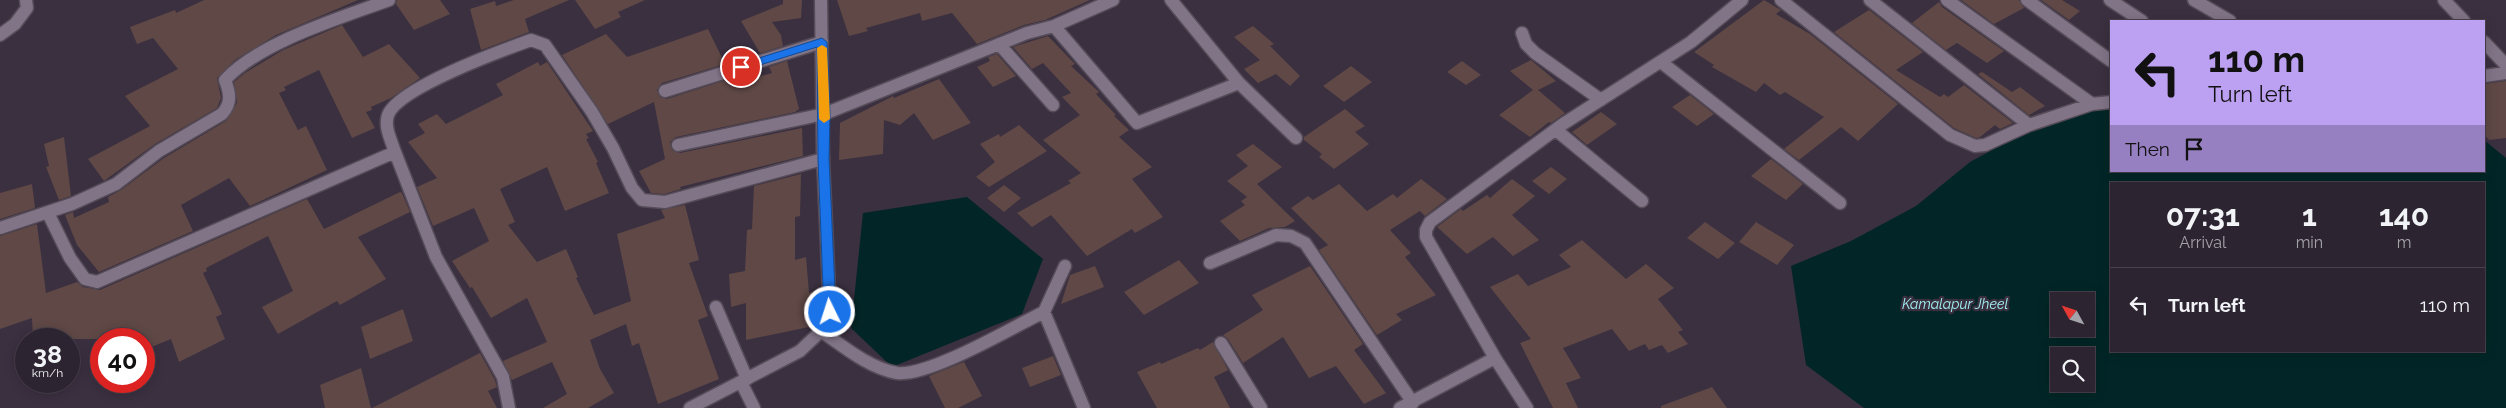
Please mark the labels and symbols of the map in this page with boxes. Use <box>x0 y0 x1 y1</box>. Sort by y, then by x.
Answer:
pin <box>720 46 762 88</box>
position arrow <box>803 285 855 337</box>
north arrow <box>2050 292 2095 338</box>
water label: Kamalapur Jheel <box>1902 296 2008 312</box>
speed limit sign: 40 <box>90 328 155 393</box>

